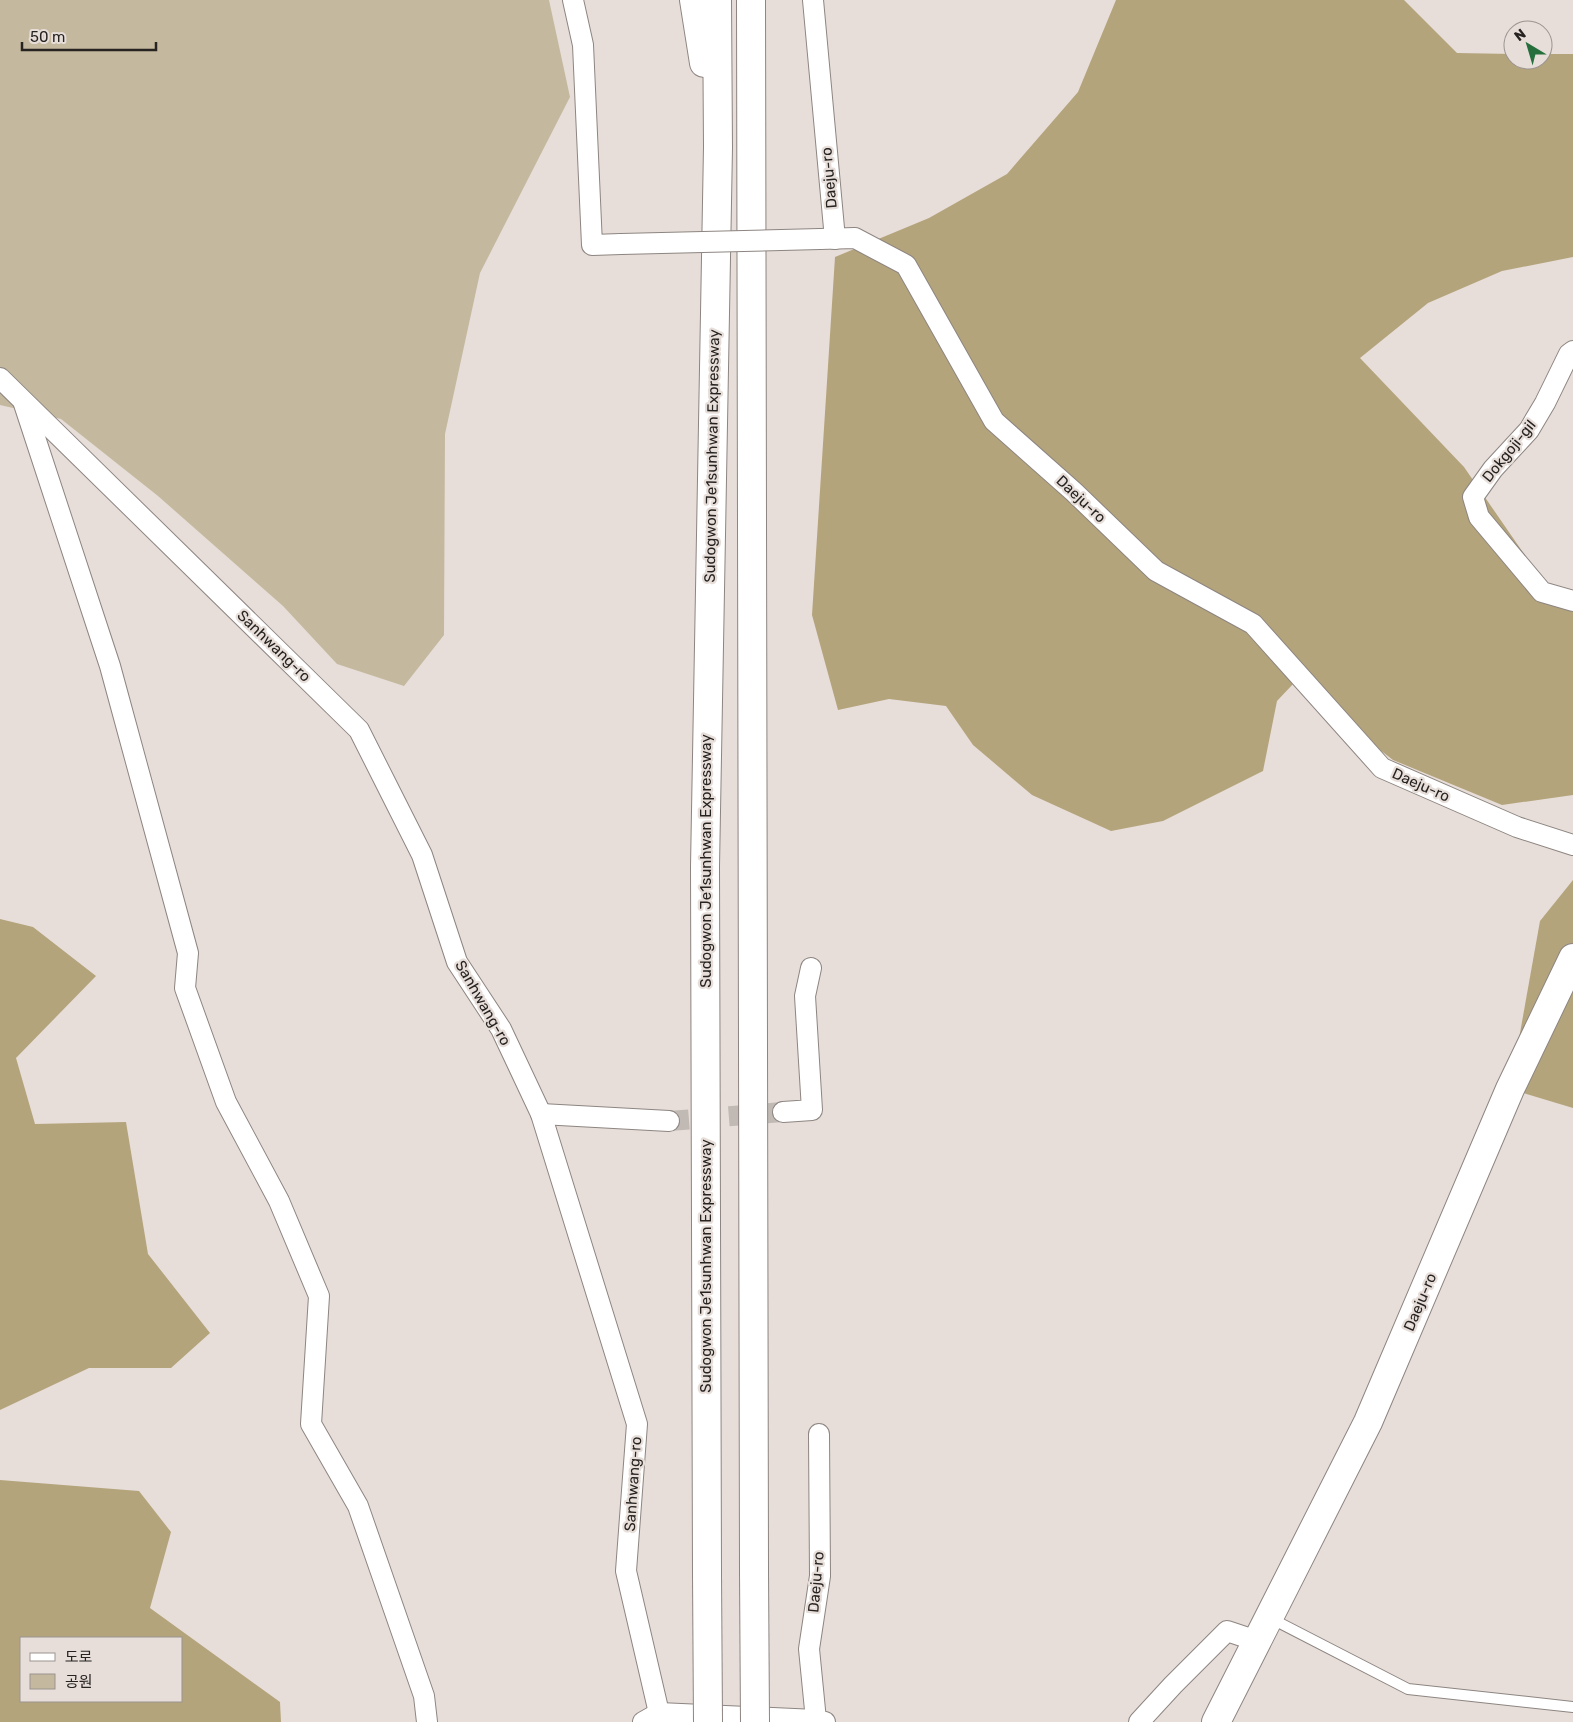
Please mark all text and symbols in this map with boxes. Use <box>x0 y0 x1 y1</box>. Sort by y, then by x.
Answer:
scale bar <box>22 20 156 52</box>
north arrow <box>1503 20 1553 70</box>
text: N <box>1511 25 1530 45</box>
text: 50 m <box>30 28 65 46</box>
street label: Daeju-ro <box>817 147 841 209</box>
street label: Sudogwon Je1sunhwan Expressway <box>701 329 723 583</box>
street label: Dokgoji-gil <box>1478 416 1540 486</box>
street label: Daeju-ro <box>1052 472 1110 526</box>
street label: Sanhwang-ro <box>233 606 315 686</box>
street label: Sudogwon Je1sunhwan Expressway <box>697 734 715 988</box>
street label: Daeju-ro <box>1389 764 1453 806</box>
street label: Sanhwang-ro <box>451 957 515 1049</box>
street label: Sudogwon Je1sunhwan Expressway <box>697 1139 715 1393</box>
street label: Daeju-ro <box>1400 1270 1440 1334</box>
street label: Sanhwang-ro <box>621 1436 645 1532</box>
street label: Daeju-ro <box>804 1551 828 1613</box>
legend <box>20 1637 182 1702</box>
text: 도로 <box>65 1648 93 1666</box>
text: 공원 <box>65 1673 93 1691</box>

